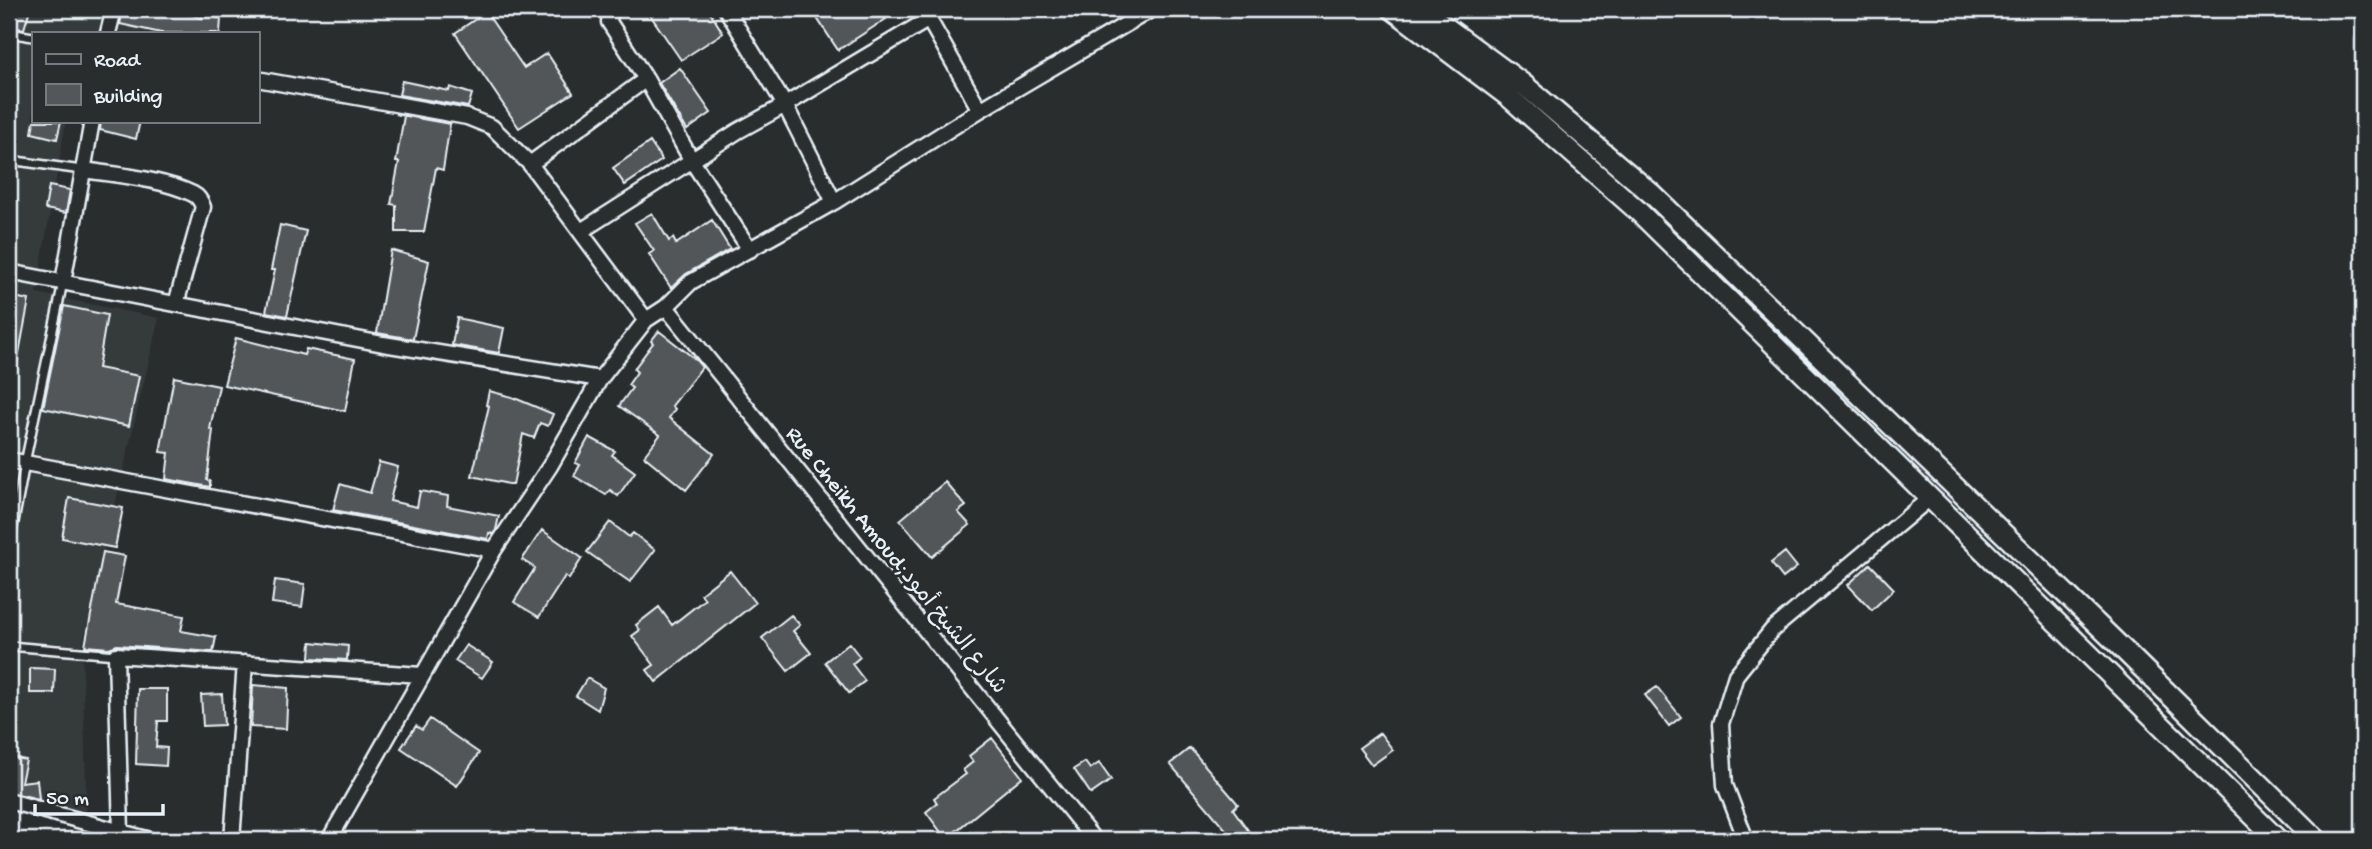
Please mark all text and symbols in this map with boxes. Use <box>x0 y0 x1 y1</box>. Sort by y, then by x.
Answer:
legend <box>32 32 259 122</box>
text: Road <box>94 50 142 75</box>
text: Building <box>93 86 163 111</box>
street label: Rue Cheikh Amoud;شارع الشيخ أمود <box>779 419 1015 701</box>
scale bar <box>35 772 163 816</box>
text: 50 m <box>46 788 89 813</box>

